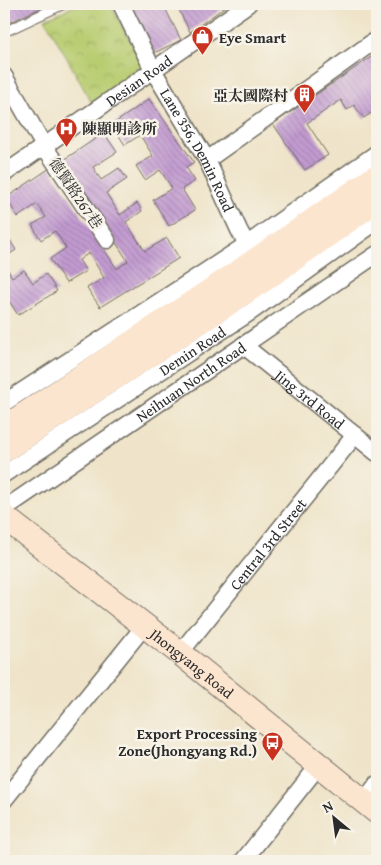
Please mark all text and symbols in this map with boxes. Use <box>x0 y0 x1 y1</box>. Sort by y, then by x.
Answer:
shop icon: Eye Smart <box>191 25 215 56</box>
place label: Eye Smart <box>219 27 286 48</box>
street label: Desian Road <box>101 50 176 111</box>
building icon: 亞太國際村 <box>292 83 316 114</box>
street label: Lane 356, Demin Road <box>156 84 240 215</box>
place label: 亞太國際村 <box>213 85 288 106</box>
hospital icon: 陳顯明診所 <box>54 116 78 147</box>
place label: 陳顯明診所 <box>82 118 157 139</box>
street label: 德賢路267巷 <box>44 153 108 233</box>
street label: Demin Road <box>155 321 229 380</box>
street label: Neihuan North Road <box>132 336 250 426</box>
street label: Jing 3rd Road <box>269 363 349 434</box>
street label: Central 3rd Street <box>224 493 311 594</box>
street label: Jhongyang Road <box>144 622 238 703</box>
place label: Export Processing Zone(Jhongyang Rd.) <box>118 723 257 761</box>
bus stop icon: Export Processing Zone(Jhongyang Rd.) <box>261 730 285 761</box>
north arrow <box>308 792 358 842</box>
text: N <box>319 795 337 818</box>

